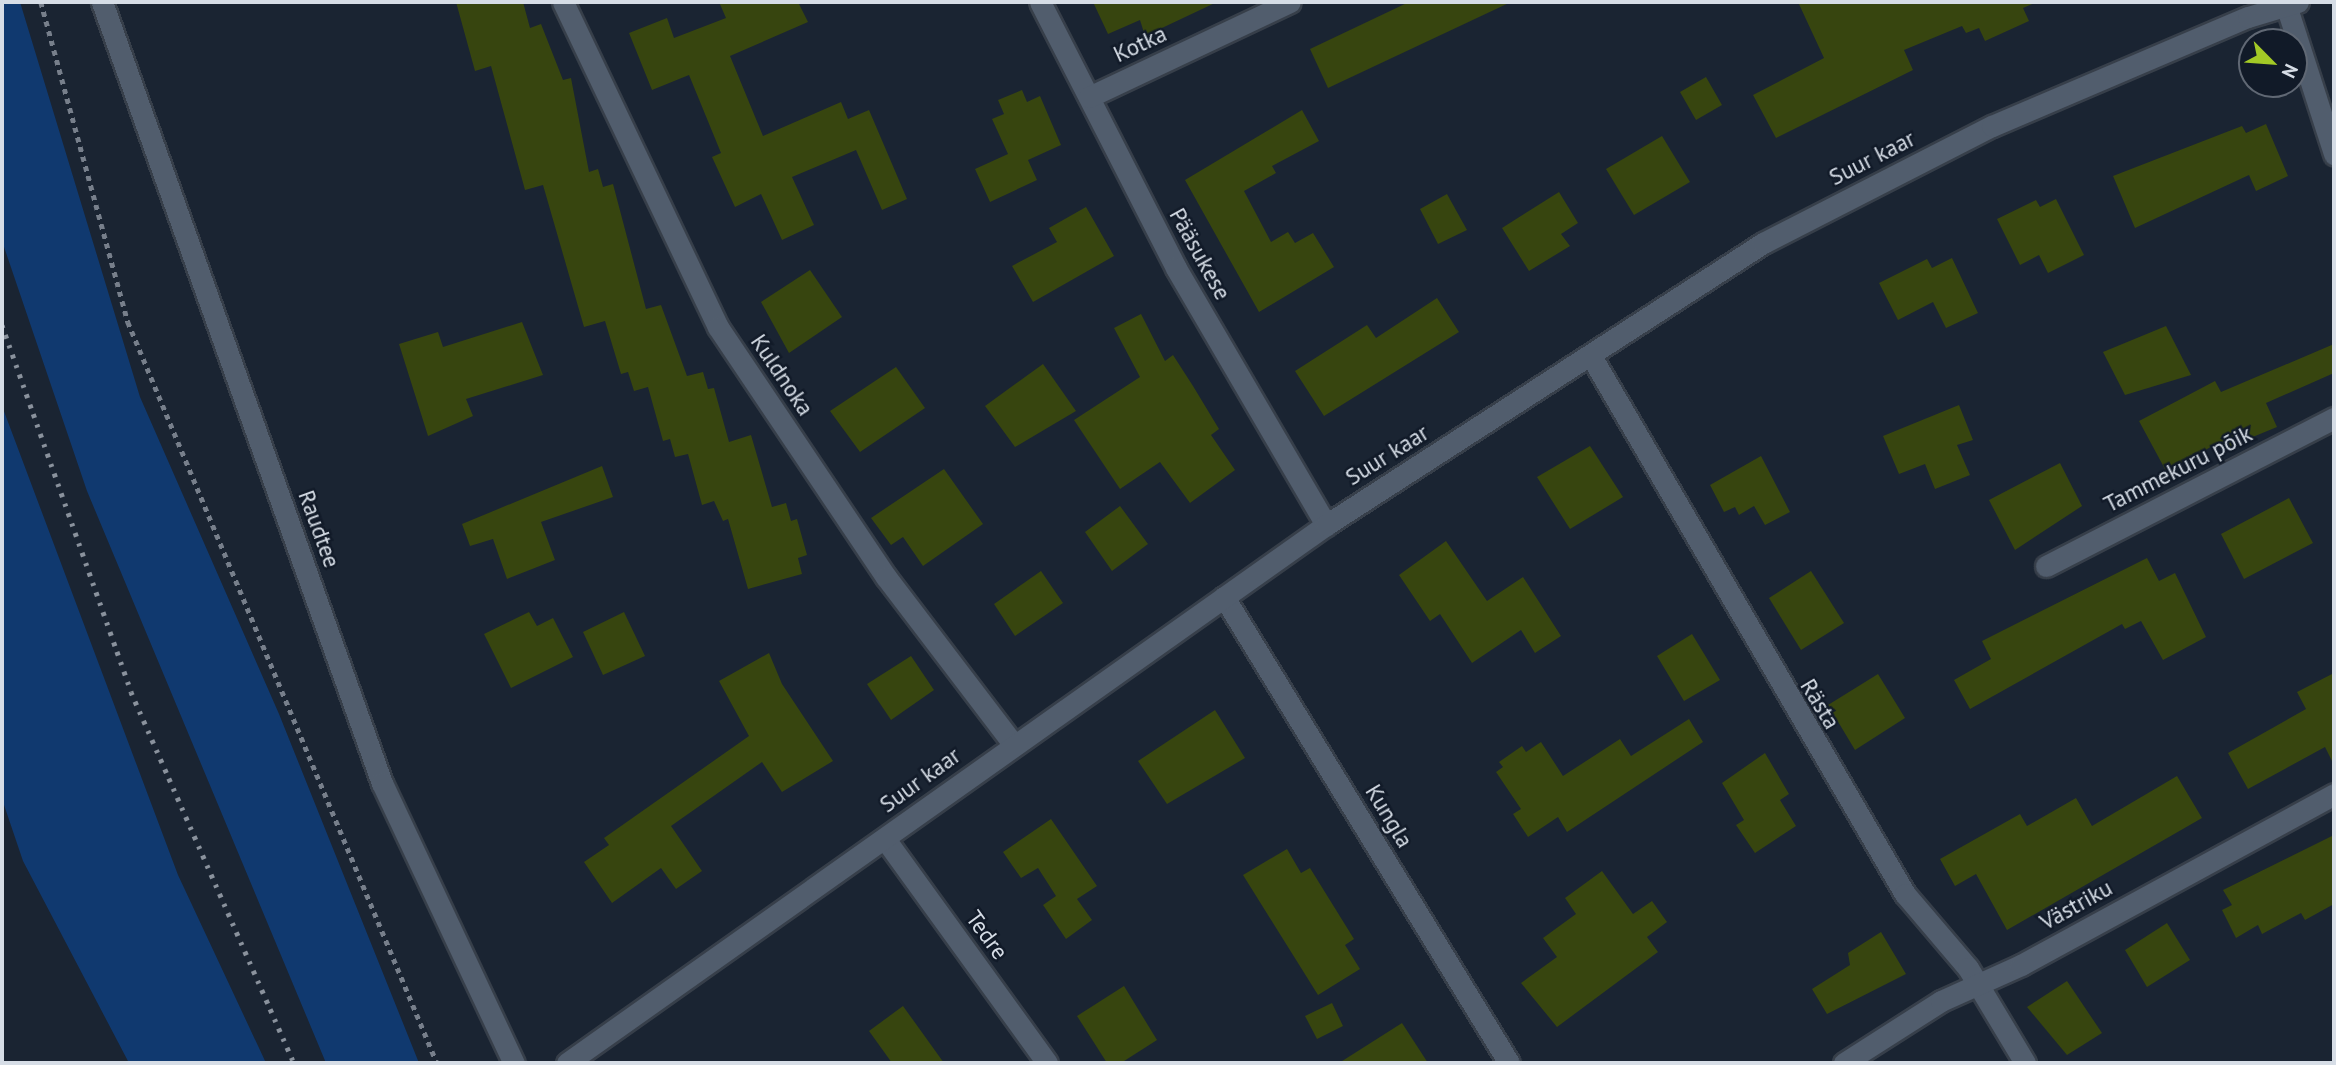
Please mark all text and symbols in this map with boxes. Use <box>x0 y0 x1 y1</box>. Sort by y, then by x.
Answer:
street label: Kotka <box>1109 20 1171 68</box>
north arrow <box>2238 28 2308 98</box>
text: N <box>2277 60 2304 82</box>
street label: Suur kaar <box>1824 125 1920 191</box>
street label: Pääsukese <box>1164 203 1236 305</box>
street label: Kuldnoka <box>745 329 819 421</box>
street label: Suur kaar <box>1340 419 1434 491</box>
street label: Tammekuru põik <box>2099 420 2257 518</box>
street label: Raudtee <box>292 487 346 571</box>
street label: Rästa <box>1794 674 1846 734</box>
street label: Suur kaar <box>874 742 966 818</box>
street label: Kungla <box>1359 779 1419 853</box>
street label: Västriku <box>2035 874 2117 936</box>
street label: Tedre <box>960 905 1014 965</box>

